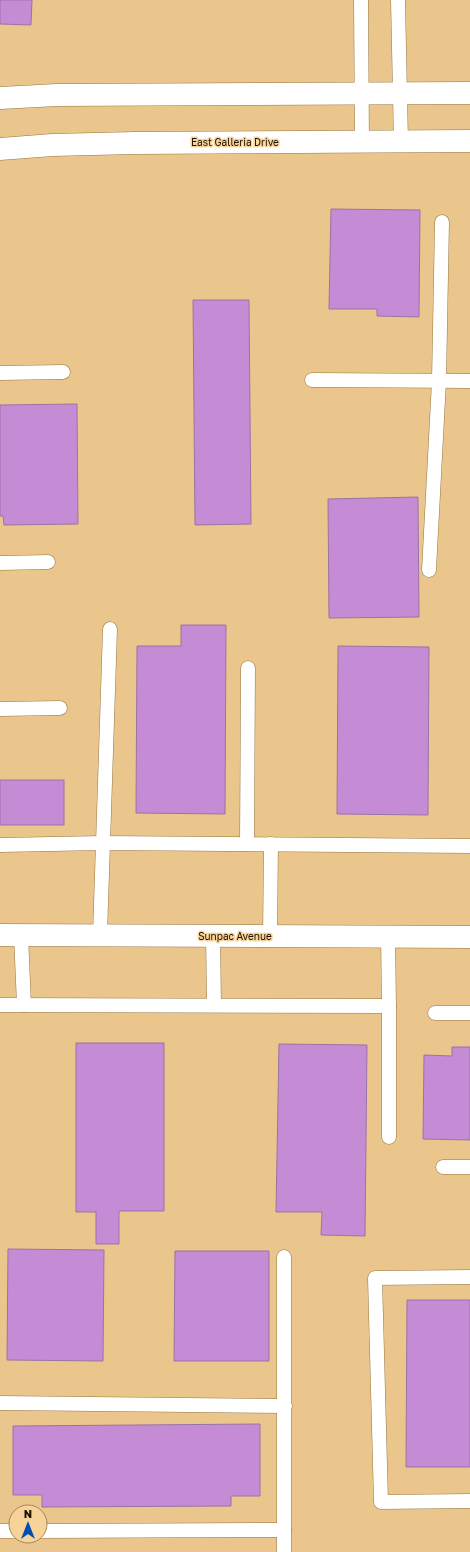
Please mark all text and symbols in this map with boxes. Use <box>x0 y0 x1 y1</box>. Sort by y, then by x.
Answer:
street label: East Galleria Drive <box>191 136 279 148</box>
street label: Sunpac Avenue <box>198 930 272 942</box>
north arrow <box>8 1504 48 1544</box>
text: N <box>24 1507 32 1520</box>

